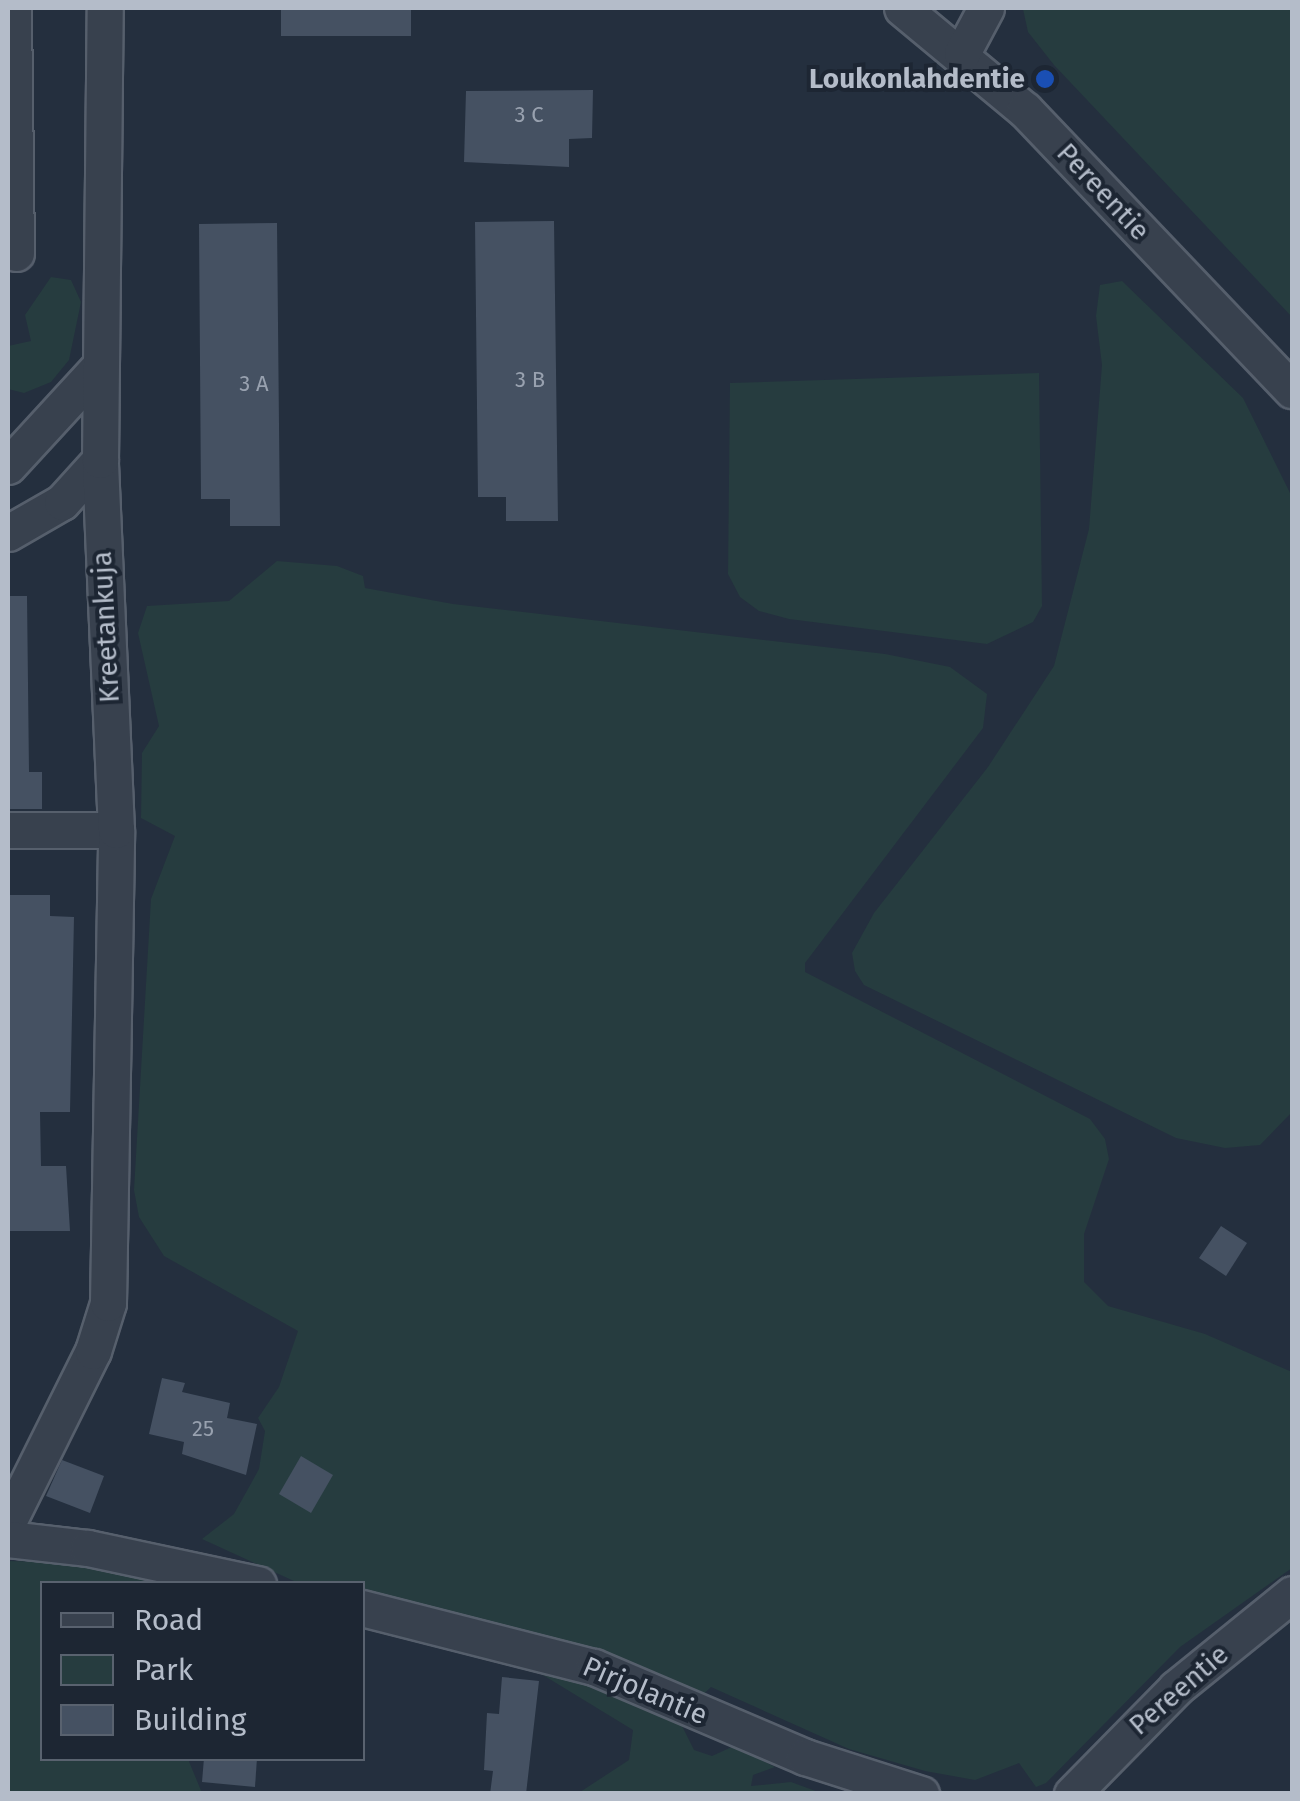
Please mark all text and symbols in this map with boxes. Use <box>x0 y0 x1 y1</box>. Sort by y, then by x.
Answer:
place label: Loukonlahdentie <box>809 62 1025 96</box>
marker: Loukonlahdentie <box>1034 68 1056 90</box>
house number: 3 C <box>514 102 544 128</box>
street label: Pereentie <box>1050 136 1156 248</box>
house number: 3 B <box>515 367 545 393</box>
house number: 3 A <box>239 371 269 397</box>
street label: Kreetankuja <box>85 550 127 704</box>
house number: 25 <box>192 1416 214 1442</box>
legend <box>40 1581 365 1761</box>
text: Road <box>134 1602 203 1638</box>
street label: Pereentie <box>1122 1638 1236 1742</box>
street label: Pirjolantie <box>578 1650 712 1732</box>
text: Park <box>134 1652 193 1688</box>
text: Building <box>134 1702 246 1738</box>

